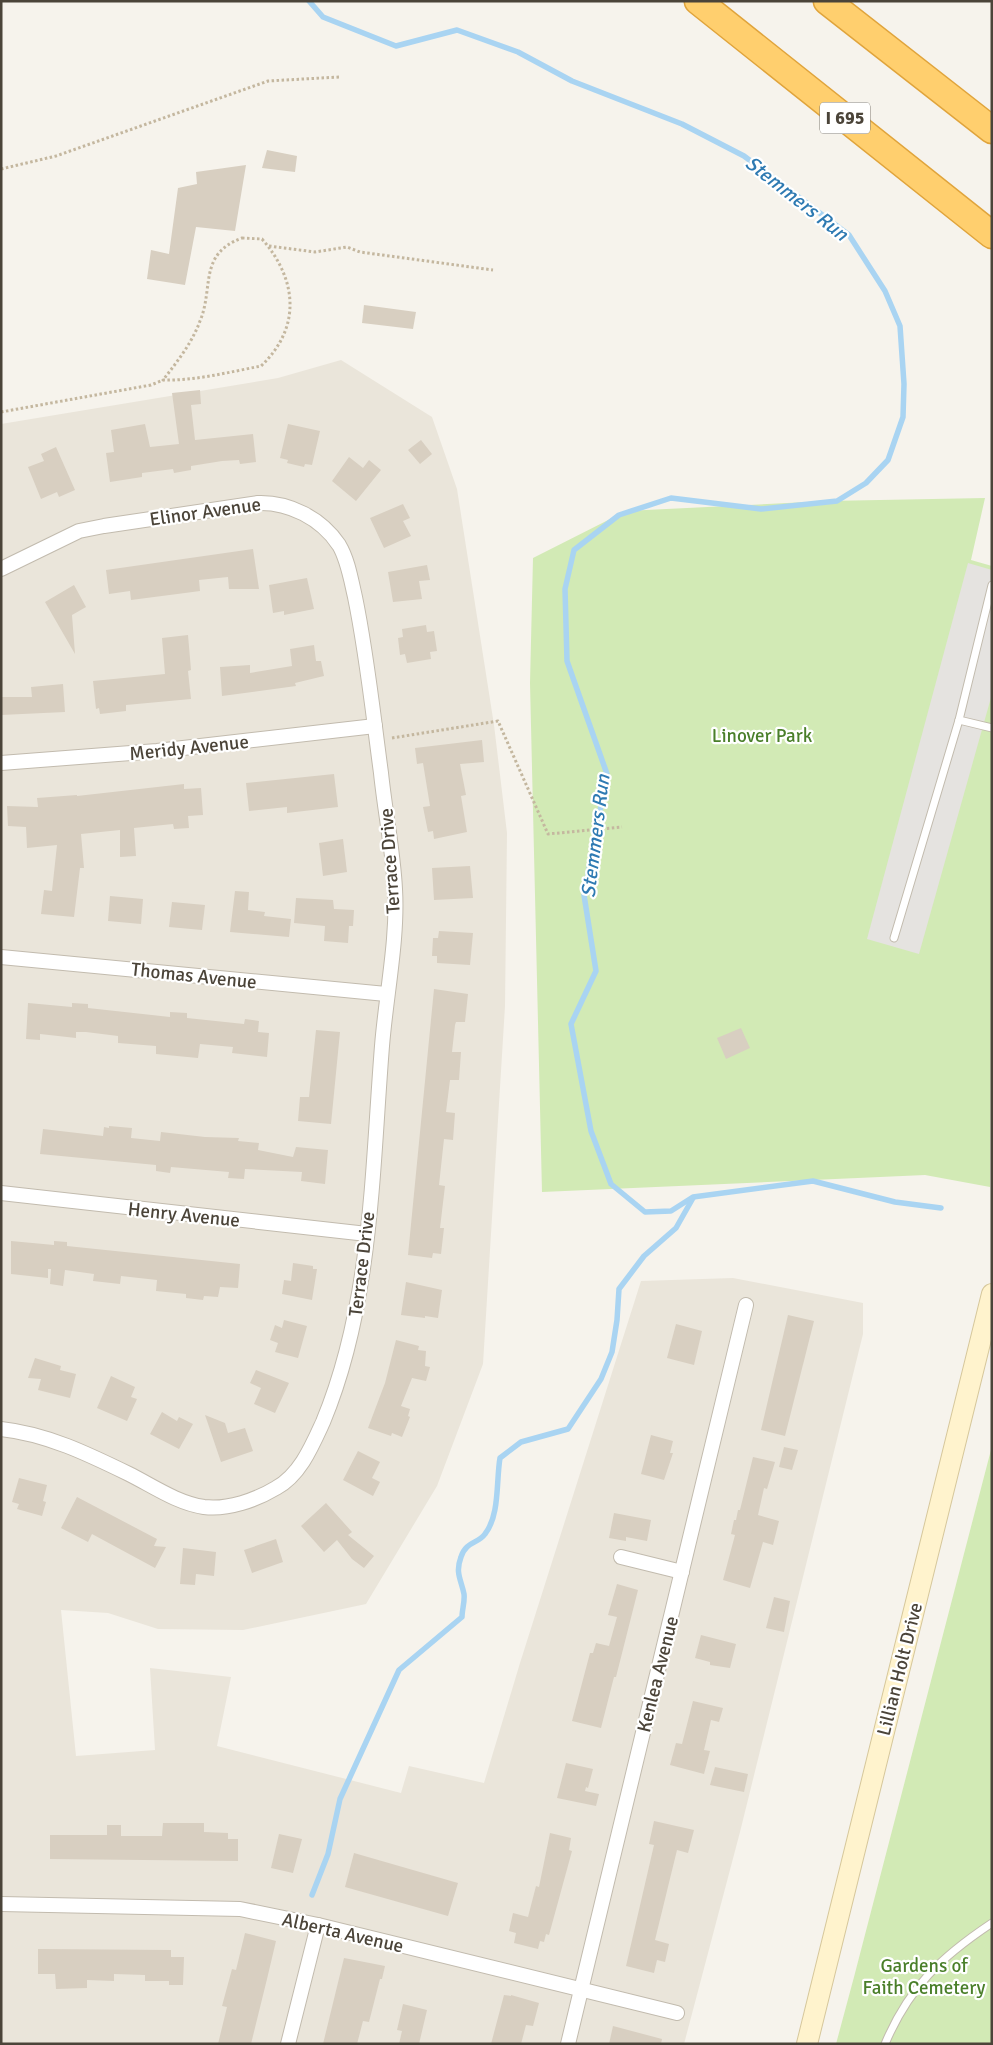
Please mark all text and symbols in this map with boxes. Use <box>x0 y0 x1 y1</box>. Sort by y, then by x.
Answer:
road number: I 695 <box>820 102 870 134</box>
water label: Stemmers Run <box>740 150 854 247</box>
street label: Elinor Avenue <box>148 492 262 532</box>
park label: Linover Park <box>712 724 813 748</box>
street label: Meridy Avenue <box>128 730 250 766</box>
water label: Stemmers Run <box>576 772 616 899</box>
street label: Terrace Drive <box>374 807 406 914</box>
street label: Thomas Avenue <box>130 957 258 995</box>
street label: Henry Avenue <box>127 1197 241 1233</box>
street label: Terrace Drive <box>344 1210 380 1318</box>
street label: Lillian Holt Drive <box>872 1600 928 1738</box>
street label: Kenlea Avenue <box>632 1614 684 1735</box>
street label: Alberta Avenue <box>280 1907 406 1959</box>
park label: Gardens of Faith Cemetery <box>862 1954 986 2000</box>

